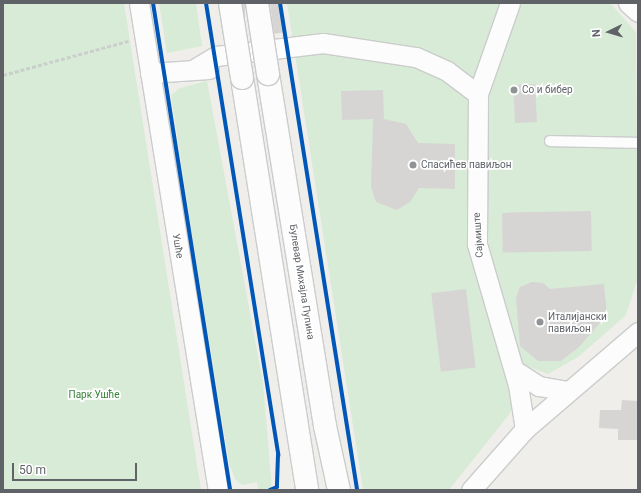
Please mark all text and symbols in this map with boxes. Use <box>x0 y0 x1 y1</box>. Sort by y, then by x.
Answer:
north arrow <box>589 12 629 52</box>
text: N <box>590 29 603 38</box>
place label: Со и бибер <box>522 84 573 96</box>
marker: Со и бибер <box>509 85 519 95</box>
place label: Спасићев павиљон <box>421 159 512 171</box>
marker: Спасићев павиљон <box>408 160 418 170</box>
street label: Сајмиште <box>470 212 486 258</box>
street label: Булевар Михајла Пупина <box>287 223 317 341</box>
street label: Ушће <box>170 233 186 259</box>
place label: Италијански павиљон <box>548 310 607 334</box>
marker: Италијански павиљон <box>535 317 545 327</box>
park label: Парк Ушће <box>69 389 119 401</box>
scale bar <box>14 455 139 481</box>
text: 50 m <box>19 463 46 477</box>

